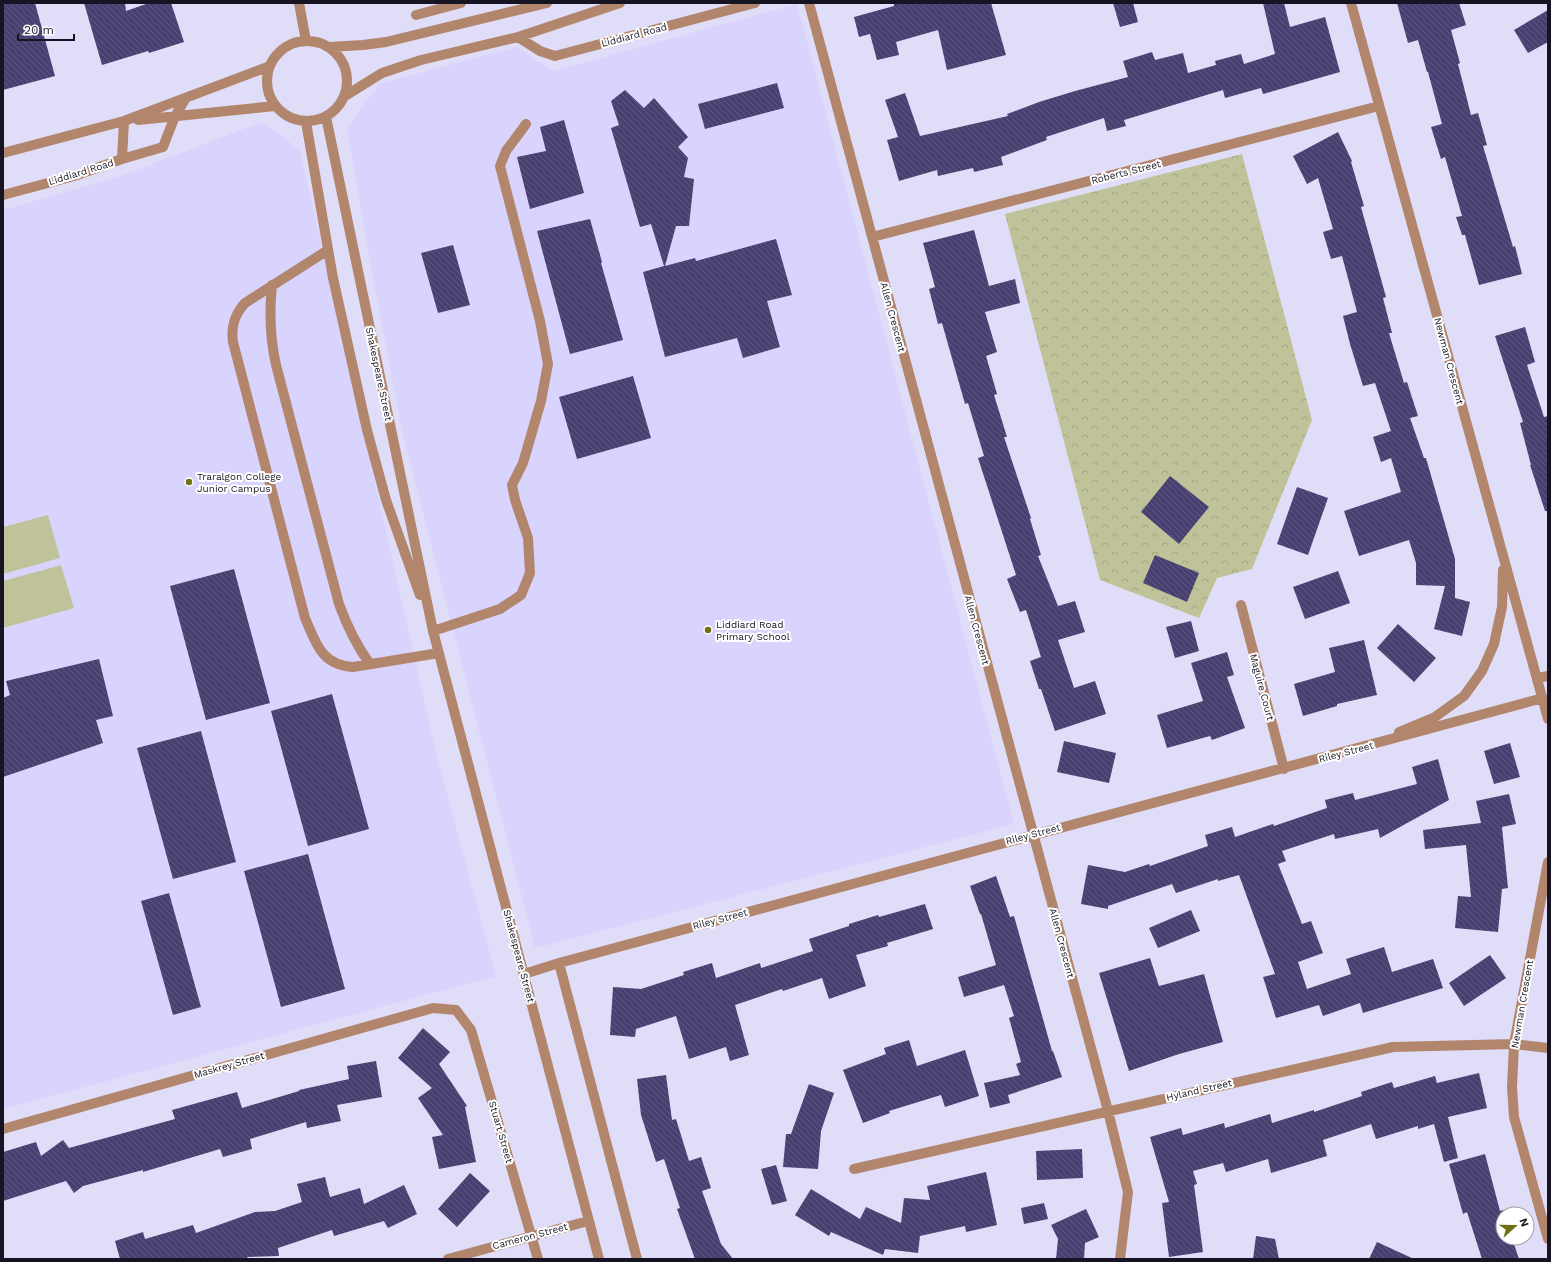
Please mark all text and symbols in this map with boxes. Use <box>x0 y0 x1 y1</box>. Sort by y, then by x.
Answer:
scale bar <box>18 16 74 42</box>
street label: Liddiard Road <box>600 21 668 49</box>
text: 20 m <box>24 23 54 37</box>
street label: Liddiard Road <box>47 157 115 187</box>
street label: Roberts Street <box>1090 158 1163 186</box>
street label: Allen Crescent <box>878 281 908 354</box>
street label: Newman Crescent <box>1432 316 1466 406</box>
street label: Shakespeare Street <box>364 326 394 423</box>
place label: Traralgon College Junior Campus <box>197 471 282 494</box>
marker: Traralgon College Junior Campus <box>184 477 194 487</box>
street label: Allen Crescent <box>962 594 992 667</box>
place label: Liddiard Road Primary School <box>716 619 790 642</box>
marker: Liddiard Road Primary School <box>703 625 713 635</box>
street label: Maguire Court <box>1248 653 1276 722</box>
street label: Riley Street <box>1317 739 1375 765</box>
street label: Riley Street <box>1004 821 1062 847</box>
street label: Riley Street <box>691 906 749 932</box>
street label: Allen Crescent <box>1047 907 1077 980</box>
street label: Shakespeare Street <box>501 908 537 1004</box>
street label: Newman Crescent <box>1509 958 1535 1049</box>
street label: Maskrey Street <box>192 1049 266 1080</box>
street label: Hyland Street <box>1165 1077 1234 1103</box>
street label: Stuart Street <box>487 1100 515 1165</box>
north arrow <box>1495 1206 1535 1246</box>
text: N <box>1516 1216 1531 1229</box>
street label: Cameron Street <box>491 1220 570 1251</box>

